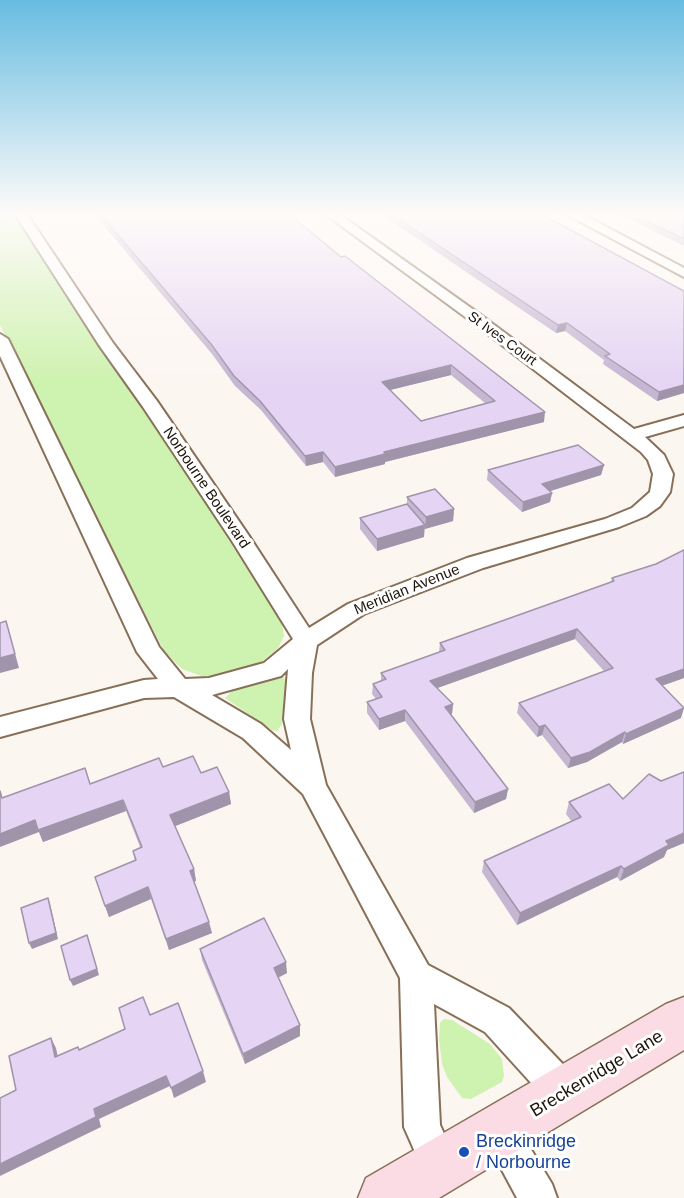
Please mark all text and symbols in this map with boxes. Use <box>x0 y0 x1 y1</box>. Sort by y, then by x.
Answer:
street label: St Ives Court <box>464 308 540 370</box>
street label: Norbourne Boulevard <box>159 424 253 552</box>
street label: Meridian Avenue <box>352 561 462 619</box>
street label: Breckenridge Lane <box>527 1026 667 1122</box>
place label: Breckinridge / Norbourne <box>476 1131 576 1174</box>
marker: Breckinridge / Norbourne <box>457 1145 471 1159</box>

